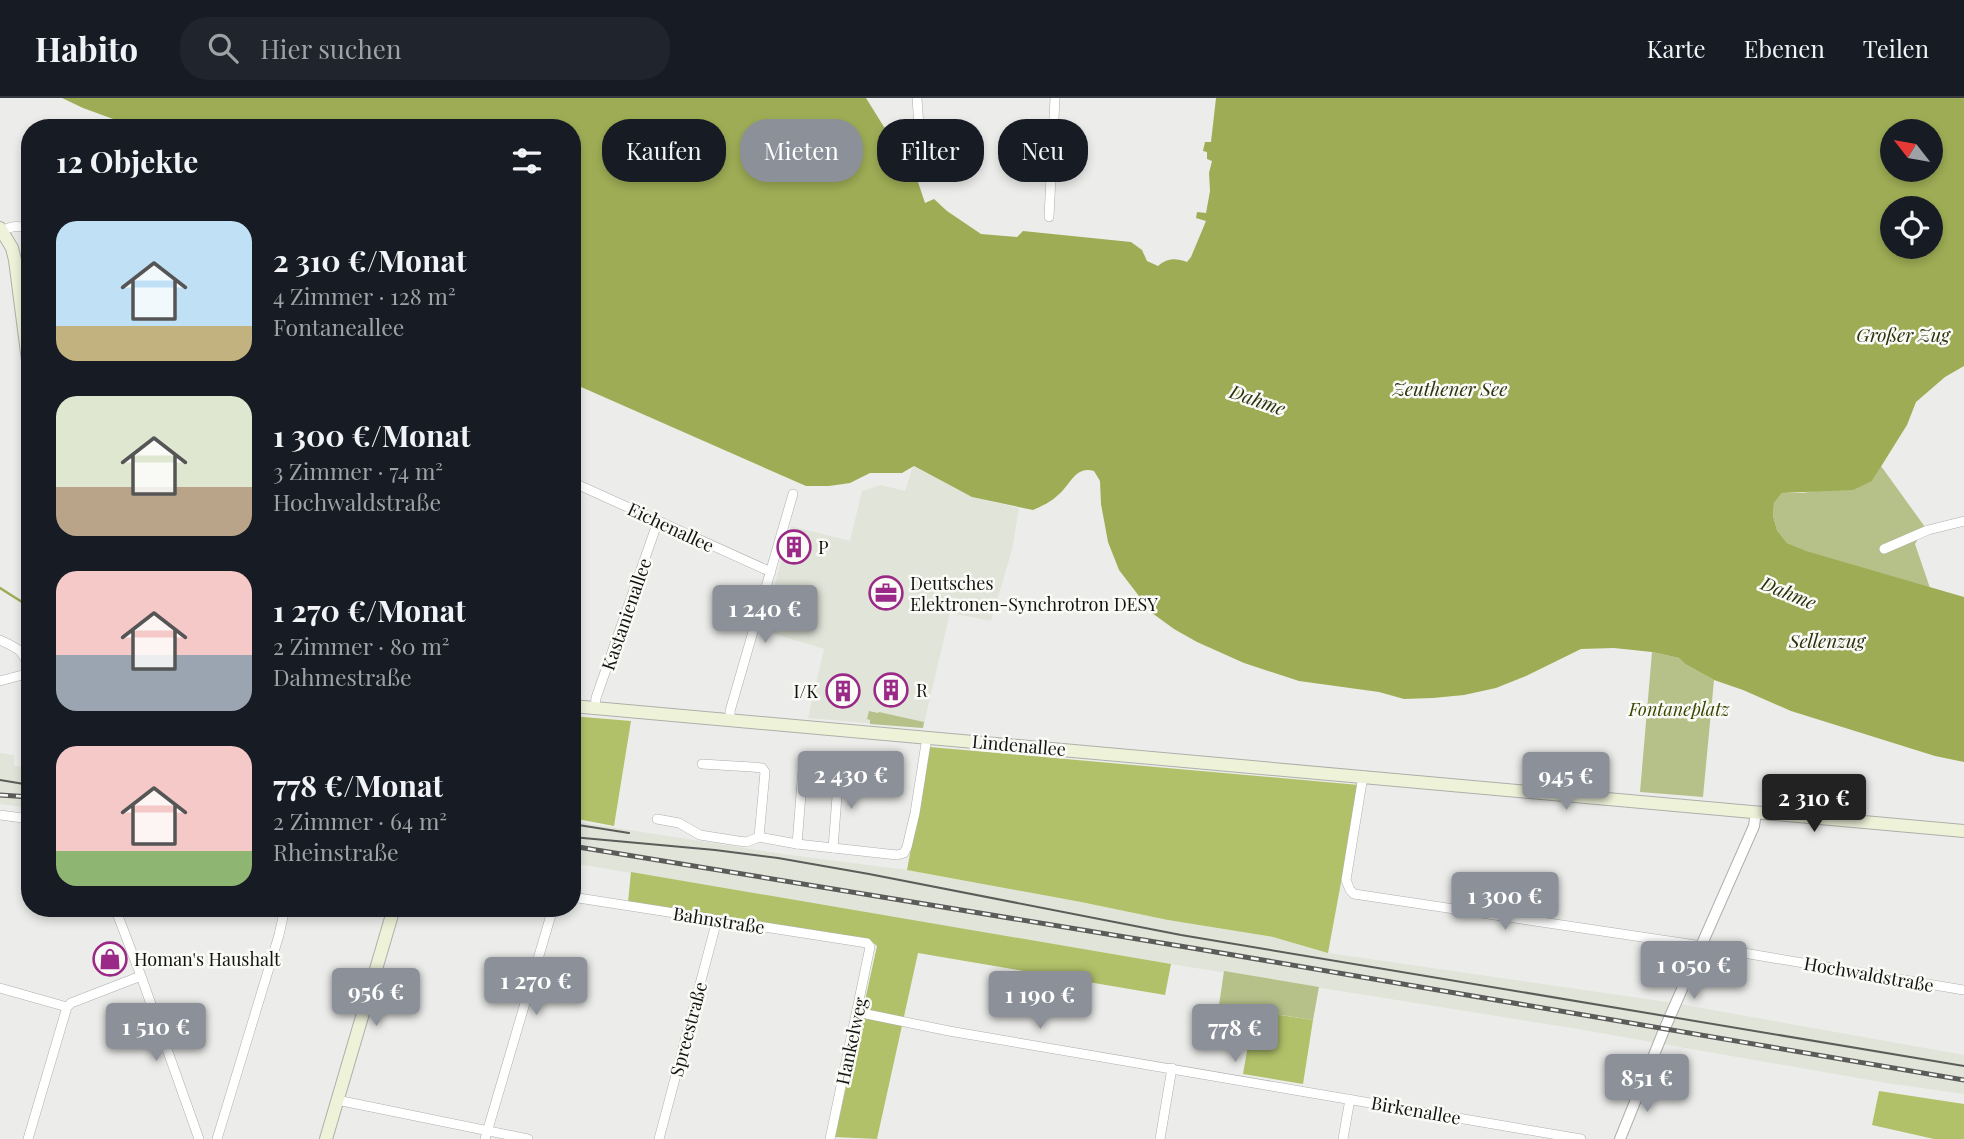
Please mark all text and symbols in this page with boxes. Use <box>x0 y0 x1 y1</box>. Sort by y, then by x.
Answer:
search box <box>180 17 670 80</box>
text: Habito <box>35 26 138 70</box>
icon: search <box>204 29 242 67</box>
text: Hier suchen <box>260 31 401 66</box>
text: Karte <box>1647 32 1706 64</box>
text: Ebenen <box>1744 32 1825 64</box>
text: Teilen <box>1863 32 1929 64</box>
chip: Kaufen <box>602 119 726 182</box>
chip: Mieten <box>740 119 863 182</box>
chip: Filter <box>877 119 984 182</box>
chip: Neu <box>998 119 1088 182</box>
north arrow <box>1880 119 1942 182</box>
map controls <box>1880 119 1943 259</box>
text: 12 Objekte <box>56 141 198 181</box>
icon: filters <box>508 142 546 180</box>
button: locate <box>1880 196 1943 259</box>
text: 2 310 €/Monat <box>273 240 467 280</box>
icon: home <box>112 249 196 333</box>
text: 4 Zimmer · 128 m² <box>273 280 456 311</box>
text: Fontaneallee <box>273 311 405 342</box>
water label: Großer Zug <box>1856 321 1951 347</box>
water label: Zeuthener See <box>1392 375 1507 401</box>
water label: Dahme <box>1226 377 1289 421</box>
text: 1 300 €/Monat <box>273 415 471 455</box>
icon: home <box>112 424 196 508</box>
text: 3 Zimmer · 74 m² <box>273 455 443 486</box>
text: Hochwaldstraße <box>273 486 441 517</box>
street label: Eichenallee <box>624 497 718 557</box>
building icon: P <box>775 528 813 566</box>
place label: P <box>818 535 829 559</box>
street label: Kastanienallee <box>596 555 656 673</box>
water label: Dahme <box>1757 569 1820 615</box>
place label: Deutsches Elektronen-Synchrotron DESY <box>910 571 1158 616</box>
office icon: Deutsches Elektronen-Synchrotron DESY <box>867 574 905 612</box>
pin: 1 240 € <box>700 586 830 645</box>
text: 1 270 €/Monat <box>273 590 466 630</box>
text: 1 240 € <box>728 592 802 623</box>
icon: home <box>112 599 196 683</box>
water label: Sellenzug <box>1788 627 1867 653</box>
text: 2 Zimmer · 80 m² <box>273 630 450 661</box>
text: Dahmestraße <box>273 661 412 692</box>
building icon: R <box>872 671 910 709</box>
building icon: I/K <box>824 672 862 710</box>
place label: R <box>916 678 928 702</box>
place label: I/K <box>793 679 818 703</box>
park label: Fontaneplatz <box>1628 697 1730 721</box>
street label: Lindenallee <box>971 729 1067 761</box>
pin: 2 430 € <box>786 752 916 811</box>
pin: 945 € <box>1517 752 1615 812</box>
text: 2 430 € <box>814 758 888 789</box>
text: 945 € <box>1538 759 1594 790</box>
text: 778 €/Monat <box>273 765 443 805</box>
icon: home <box>112 774 196 858</box>
pin: 2 310 € <box>1749 774 1879 834</box>
text: 2 310 € <box>1778 781 1850 812</box>
text: 2 Zimmer · 64 m² <box>273 805 447 836</box>
text: Rheinstraße <box>273 836 399 867</box>
pin: 1 300 € <box>1440 872 1570 932</box>
text: 1 300 € <box>1468 879 1542 910</box>
street label: Bahnstraße <box>671 901 767 939</box>
shop icon: Homan's Haushalt <box>91 940 129 978</box>
pin: 1 050 € <box>1629 942 1759 1001</box>
place label: Homan's Haushalt <box>134 947 281 971</box>
text: 1 050 € <box>1657 948 1731 979</box>
street label: Hochwaldstraße <box>1802 951 1936 997</box>
pin: 1 270 € <box>471 958 601 1017</box>
text: 1 270 € <box>500 964 572 995</box>
pin: 956 € <box>327 968 425 1028</box>
pin: 1 190 € <box>975 972 1105 1031</box>
text: 956 € <box>348 975 404 1006</box>
text: 1 190 € <box>1005 978 1075 1009</box>
street label: Spreestraße <box>664 979 712 1079</box>
street label: Hankelweg <box>830 994 872 1087</box>
pin: 1 510 € <box>91 1004 221 1063</box>
pin: 778 € <box>1186 1004 1284 1064</box>
text: 1 510 € <box>122 1010 190 1041</box>
text: 778 € <box>1208 1011 1262 1042</box>
pin: 851 € <box>1598 1054 1696 1114</box>
text: 851 € <box>1621 1061 1673 1092</box>
street label: Birkenallee <box>1369 1090 1463 1130</box>

